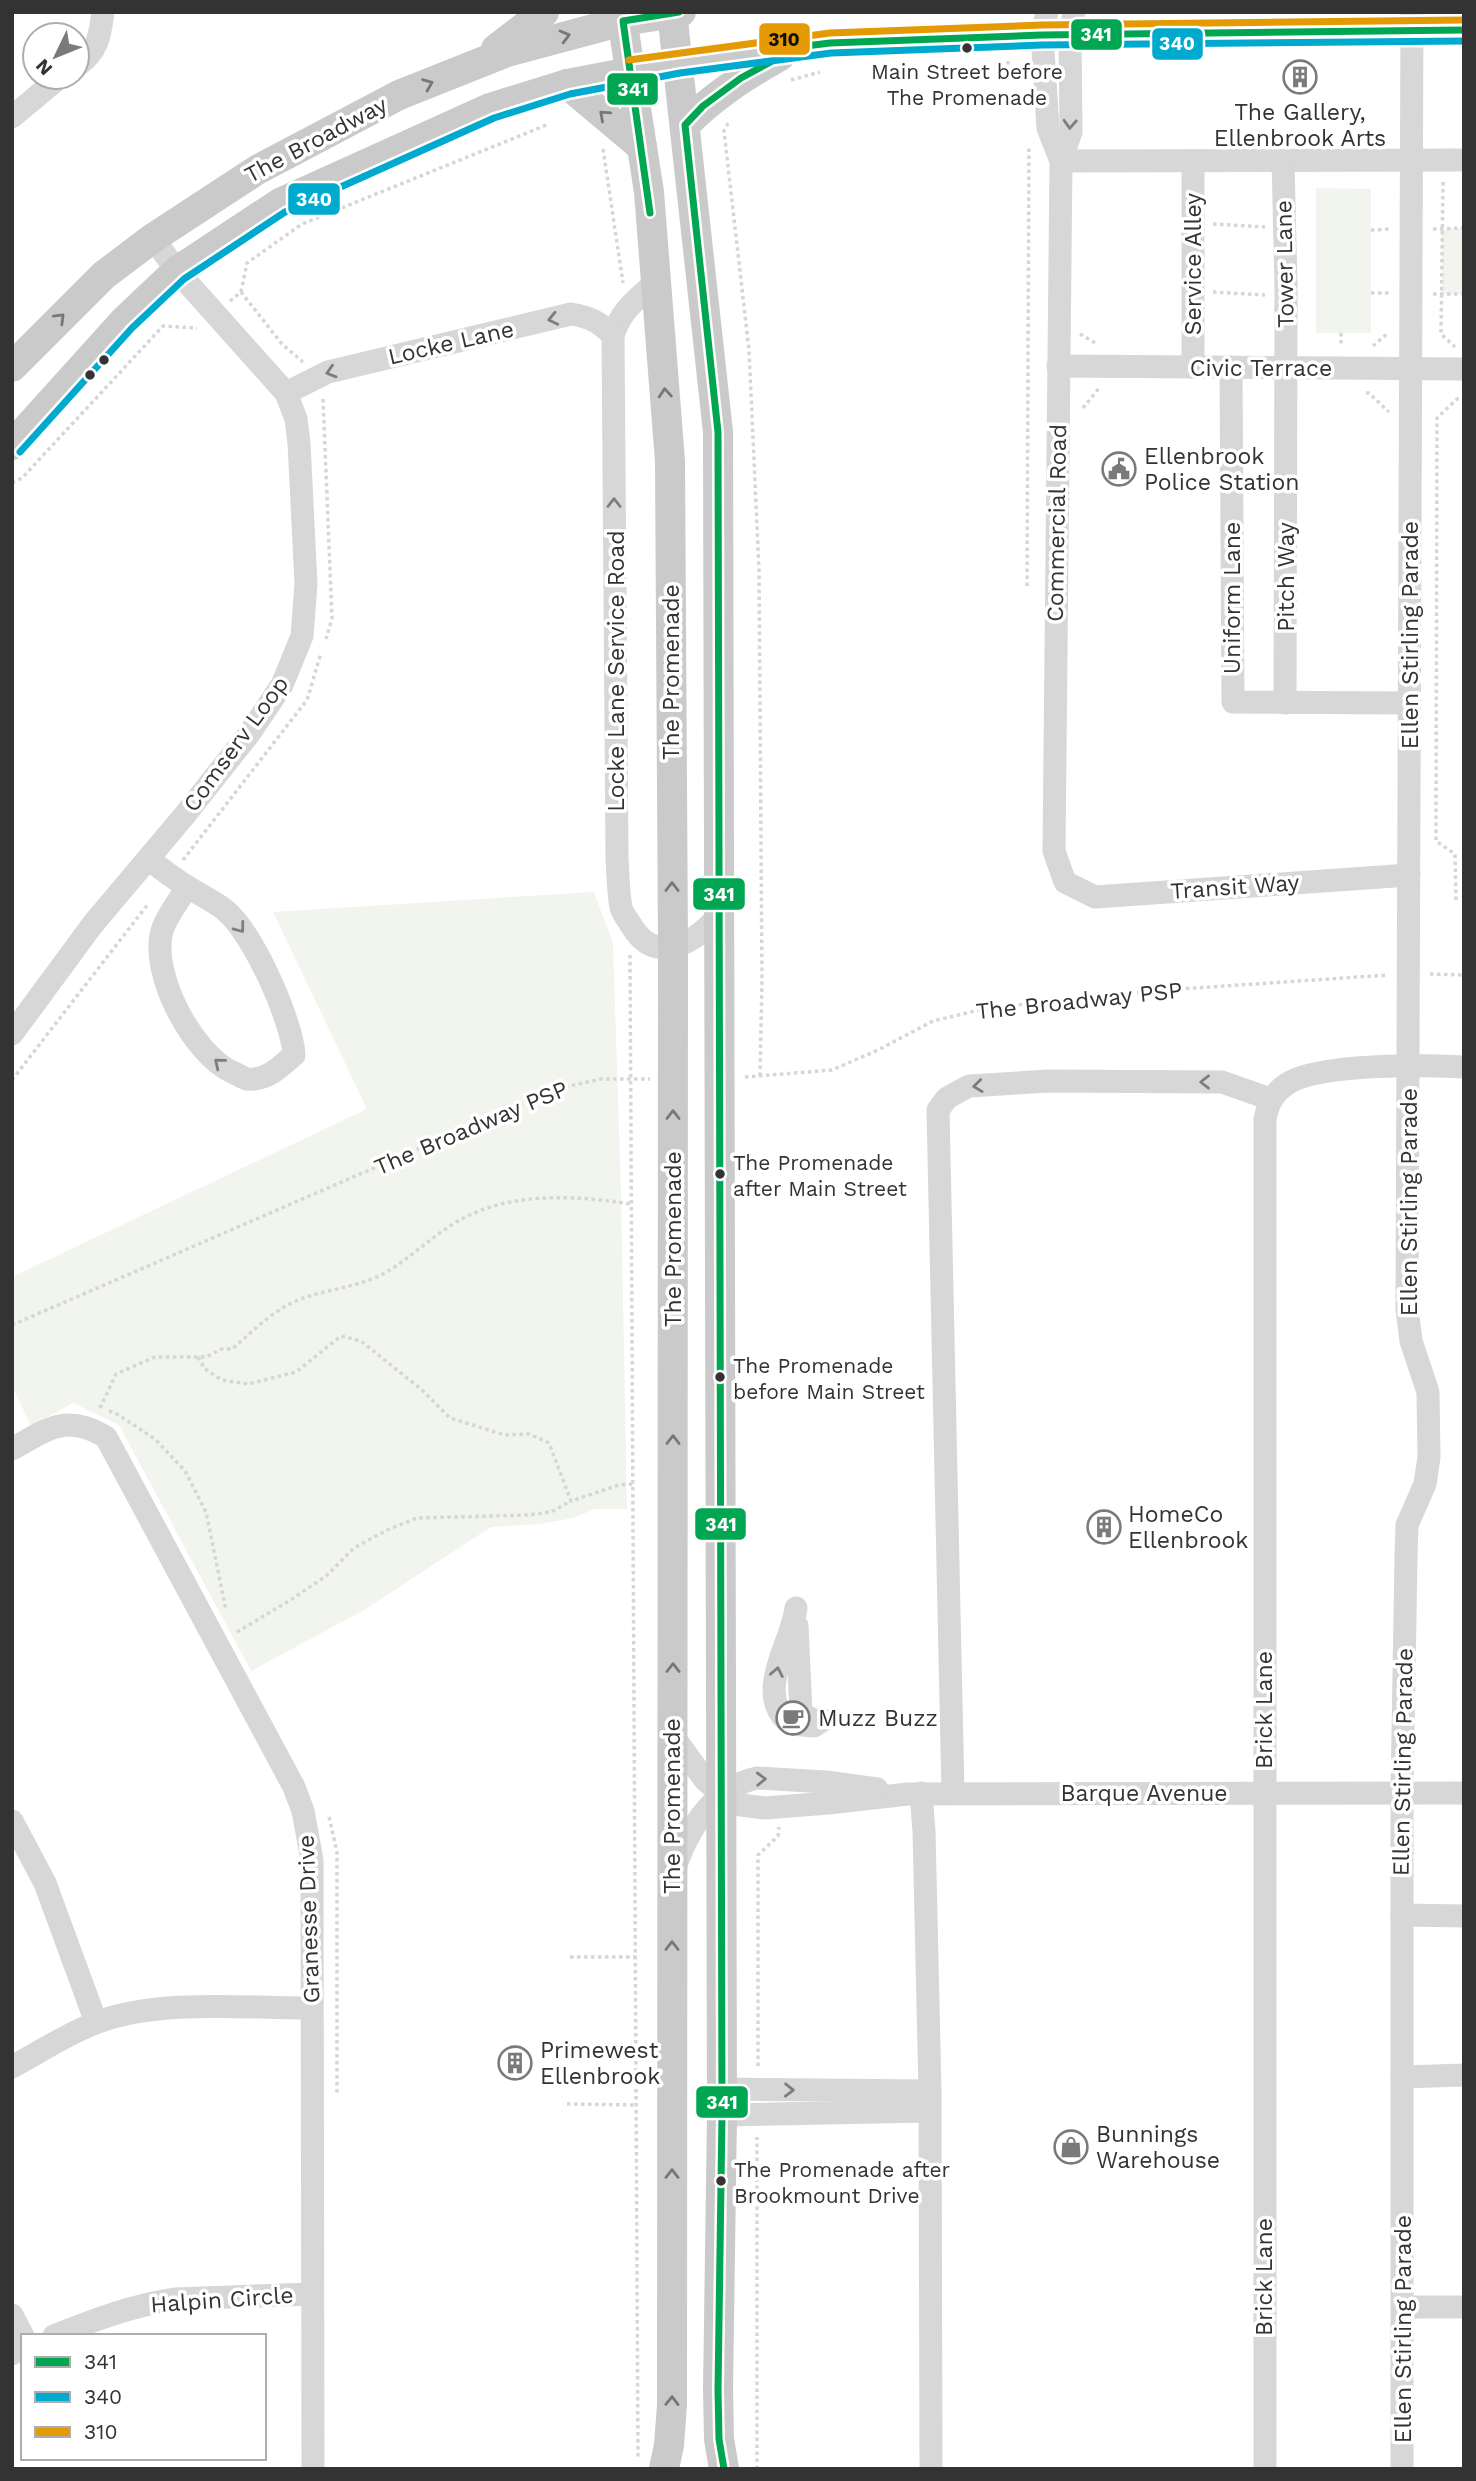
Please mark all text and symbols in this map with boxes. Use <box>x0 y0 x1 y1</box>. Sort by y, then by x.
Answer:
line badge: 341 <box>1070 18 1123 51</box>
north arrow <box>21 21 91 91</box>
line badge: 310 <box>758 22 811 56</box>
text: 341 <box>1080 23 1112 46</box>
line badge: 340 <box>1151 27 1204 61</box>
text: 310 <box>768 28 800 51</box>
one-way arrow <box>559 30 571 44</box>
text: 340 <box>1159 32 1195 55</box>
marker: Main Street before The Promenade <box>960 41 974 55</box>
text: N <box>31 54 57 80</box>
building icon: The Gallery, Ellenbrook Arts <box>1281 58 1319 96</box>
place label: Main Street before The Promenade <box>871 59 1063 110</box>
line badge: 341 <box>606 72 659 106</box>
one-way arrow <box>421 78 433 92</box>
text: 341 <box>617 78 649 101</box>
street label: The Broadway <box>240 91 392 189</box>
place label: The Gallery, Ellenbrook Arts <box>1214 99 1386 152</box>
one-way arrow <box>599 111 612 123</box>
one-way arrow <box>1062 118 1077 129</box>
line badge: 340 <box>287 182 341 216</box>
text: 340 <box>296 188 332 211</box>
street label: Service Alley <box>1180 193 1207 335</box>
street label: Tower Lane <box>1270 200 1300 328</box>
one-way arrow <box>547 310 559 325</box>
one-way arrow <box>52 313 65 326</box>
street label: Locke Lane <box>386 315 516 371</box>
unlabelled marker <box>97 353 111 367</box>
street label: Civic Terrace <box>1190 355 1332 382</box>
one-way arrow <box>326 363 338 378</box>
unlabelled marker <box>83 368 97 382</box>
one-way arrow <box>658 387 673 398</box>
street label: Commercial Road <box>1042 424 1072 622</box>
place label: Ellenbrook Police Station <box>1144 443 1300 496</box>
public building icon: Ellenbrook Police Station <box>1100 450 1138 488</box>
one-way arrow <box>606 497 622 508</box>
street label: Ellen Stirling Parade <box>1397 521 1424 749</box>
street label: Uniform Lane <box>1219 522 1246 674</box>
street label: Pitch Way <box>1273 522 1300 632</box>
street label: Locke Lane Service Road <box>603 530 630 812</box>
street label: The Promenade <box>658 584 685 760</box>
street label: Comserv Loop <box>178 671 294 817</box>
street label: Transit Way <box>1170 869 1301 905</box>
line badge: 341 <box>692 877 746 911</box>
one-way arrow <box>665 882 680 893</box>
text: 341 <box>703 883 735 906</box>
one-way arrow <box>232 920 244 933</box>
street label: The Broadway PSP <box>974 977 1184 1025</box>
one-way arrow <box>214 1058 226 1071</box>
one-way arrow <box>1200 1074 1210 1090</box>
street label: The Broadway PSP <box>370 1075 572 1181</box>
one-way arrow <box>972 1078 984 1093</box>
street label: Ellen Stirling Parade <box>1396 1088 1423 1316</box>
one-way arrow <box>665 1109 681 1120</box>
place label: The Promenade after Main Street <box>733 1150 907 1201</box>
street label: The Promenade <box>660 1151 687 1327</box>
marker: The Promenade after Main Street <box>713 1167 727 1181</box>
place label: The Promenade before Main Street <box>733 1353 925 1404</box>
marker: The Promenade before Main Street <box>713 1370 727 1384</box>
one-way arrow <box>665 1435 681 1445</box>
place label: HomeCo Ellenbrook <box>1128 1501 1248 1554</box>
line badge: 341 <box>694 1507 747 1541</box>
building icon: HomeCo Ellenbrook <box>1085 1508 1123 1546</box>
text: 341 <box>705 1513 737 1536</box>
street label: Ellen Stirling Parade <box>1388 1648 1418 1876</box>
street label: Brick Lane <box>1251 1651 1278 1769</box>
one-way arrow <box>665 1662 681 1673</box>
one-way arrow <box>769 1666 784 1678</box>
cafe icon: Muzz Buzz <box>774 1699 812 1737</box>
place label: Muzz Buzz <box>818 1705 938 1732</box>
street label: The Promenade <box>659 1718 686 1894</box>
one-way arrow <box>755 1772 766 1787</box>
street label: Barque Avenue <box>1060 1780 1228 1807</box>
street label: Granesse Drive <box>293 1834 325 2004</box>
one-way arrow <box>664 1940 680 1951</box>
place label: Primewest Ellenbrook <box>540 2037 660 2090</box>
building icon: Primewest Ellenbrook <box>496 2044 534 2082</box>
one-way arrow <box>784 2082 795 2098</box>
line badge: 341 <box>695 2085 749 2119</box>
text: 341 <box>706 2091 738 2114</box>
place label: Bunnings Warehouse <box>1096 2121 1220 2174</box>
shop icon: Bunnings Warehouse <box>1052 2128 1090 2166</box>
place label: The Promenade after Brookmount Drive <box>734 2157 951 2208</box>
one-way arrow <box>664 2168 680 2178</box>
marker: The Promenade after Brookmount Drive <box>714 2174 728 2188</box>
street label: Ellen Stirling Parade <box>1390 2215 1417 2443</box>
street label: Brick Lane <box>1251 2218 1278 2336</box>
street label: Halpin Circle <box>149 2282 295 2318</box>
legend <box>21 2334 266 2460</box>
text: 341 <box>84 2349 117 2374</box>
text: 340 <box>84 2384 122 2409</box>
one-way arrow <box>664 2395 679 2406</box>
text: 310 <box>84 2419 118 2444</box>

